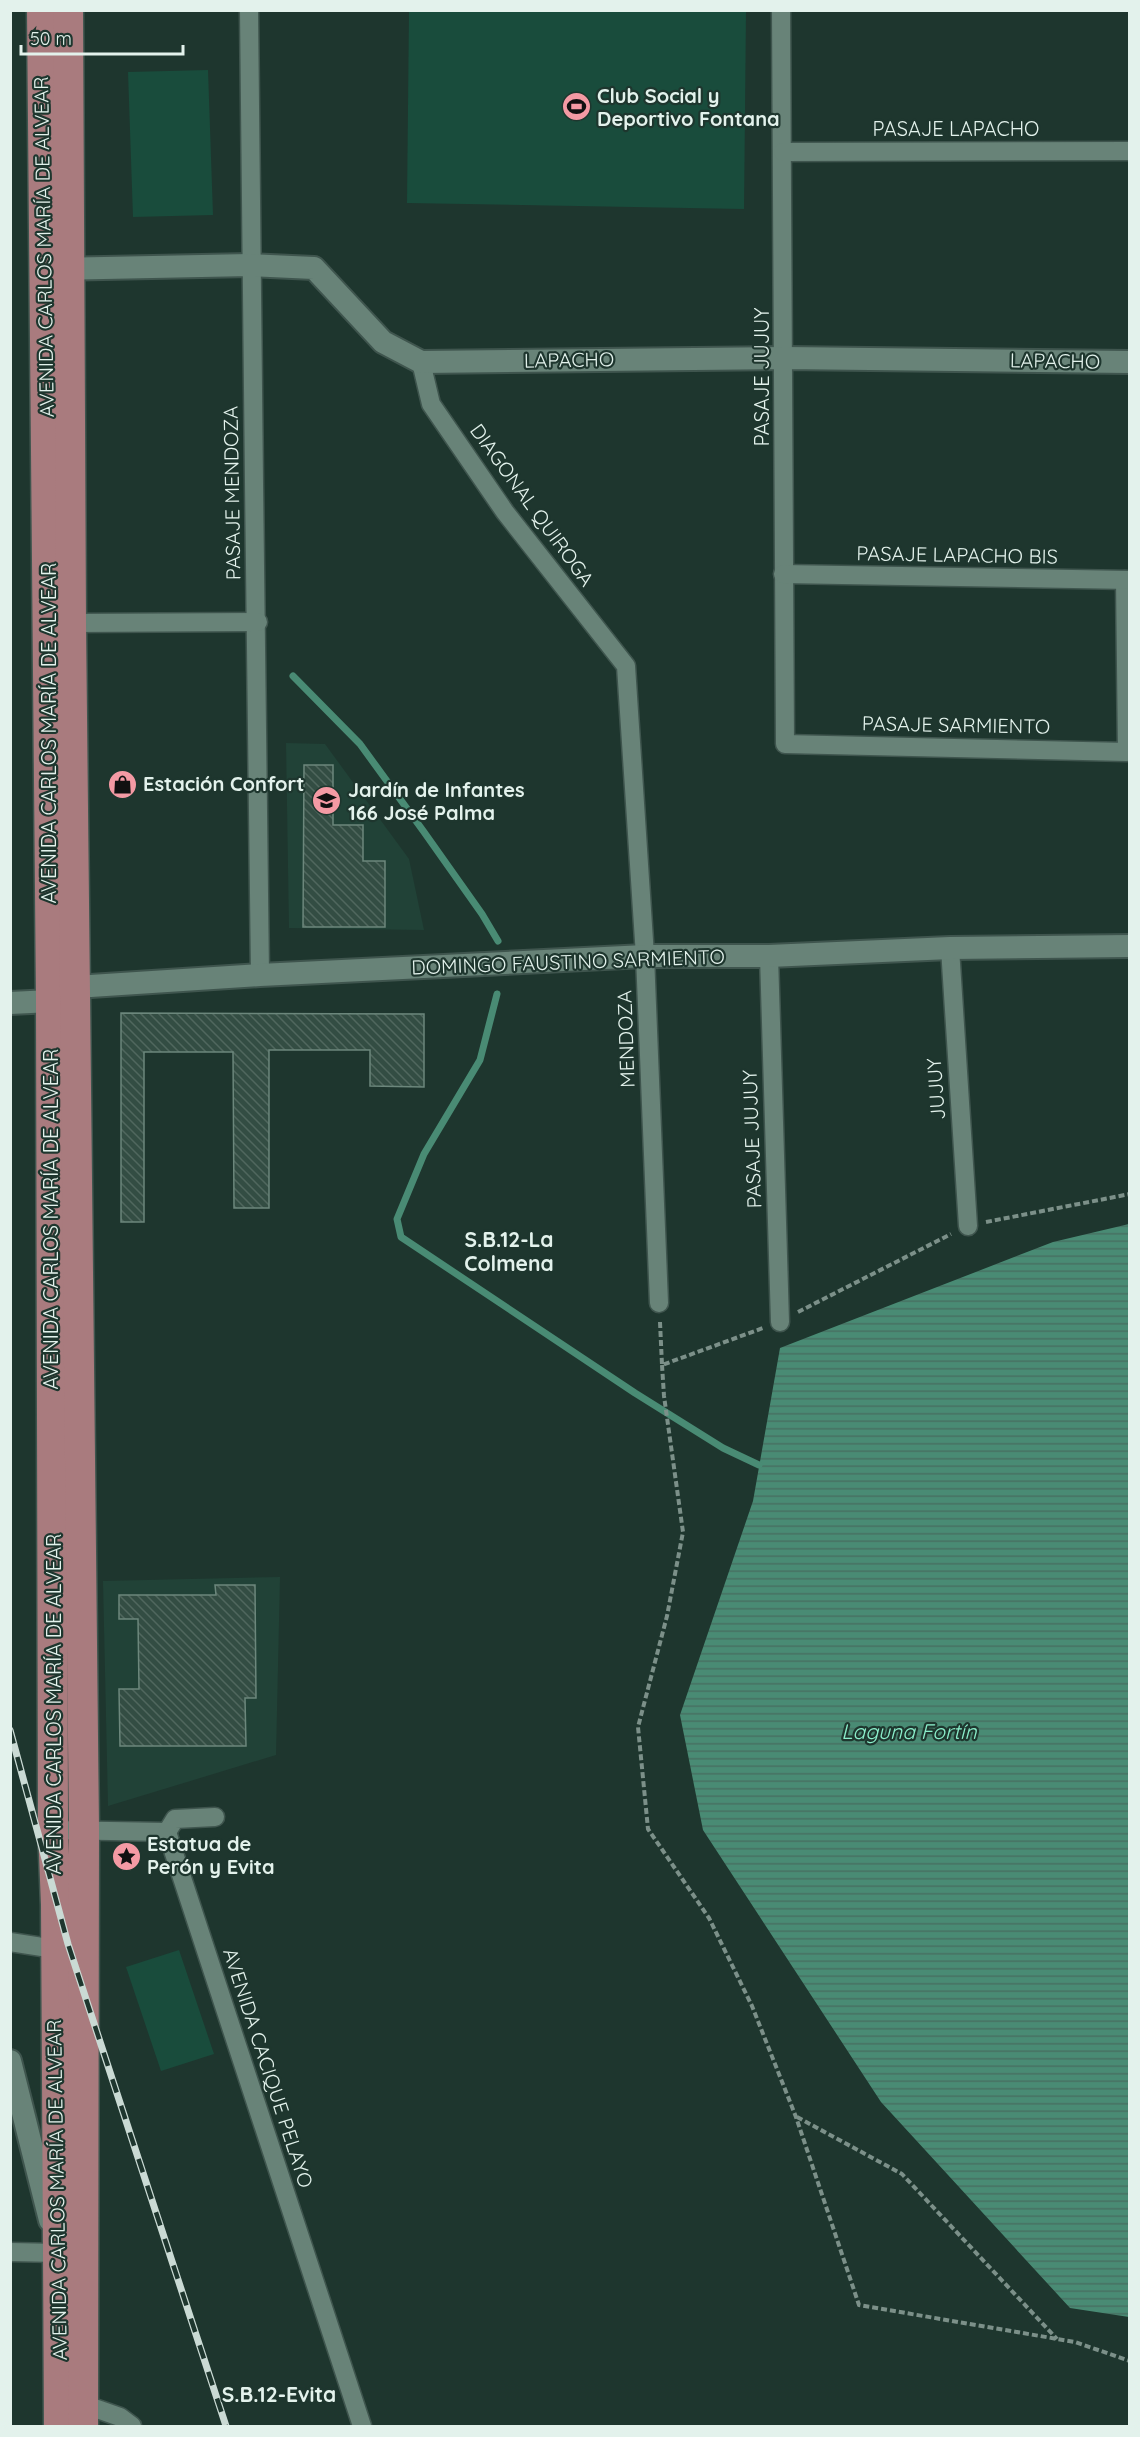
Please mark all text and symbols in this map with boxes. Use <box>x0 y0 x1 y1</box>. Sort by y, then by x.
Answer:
scale bar <box>21 18 183 56</box>
text: 50 m <box>30 27 72 50</box>
street label: AVENIDA CARLOS MARÍA DE ALVEAR <box>28 76 59 418</box>
place label: Club Social y Deportivo Fontana <box>597 83 780 131</box>
sports icon: Club Social y Deportivo Fontana <box>560 91 592 123</box>
street label: PASAJE LAPACHO <box>873 116 1039 141</box>
street label: PASAJE JUJUY <box>749 308 774 446</box>
street label: LAPACHO <box>524 346 614 373</box>
street label: LAPACHO <box>1010 347 1100 374</box>
street label: PASAJE MENDOZA <box>217 406 246 580</box>
street label: DIAGONAL QUIROGA <box>465 418 600 591</box>
street label: PASAJE LAPACHO BIS <box>856 540 1058 569</box>
street label: AVENIDA CARLOS MARÍA DE ALVEAR <box>36 563 61 903</box>
street label: PASAJE SARMIENTO <box>862 710 1050 739</box>
shop icon: Estación Confort <box>106 768 138 800</box>
place label: Estación Confort <box>143 771 304 796</box>
place label: Jardín de Infantes 166 José Palma <box>348 777 525 825</box>
school or university icon: Jardín de Infantes 166 José Palma <box>311 785 343 817</box>
street label: DOMINGO FAUSTINO SARMIENTO <box>411 944 725 979</box>
street label: MENDOZA <box>611 990 640 1088</box>
street label: AVENIDA CARLOS MARÍA DE ALVEAR <box>38 1049 63 1389</box>
street label: JUJUY <box>921 1057 950 1121</box>
street label: PASAJE JUJUY <box>737 1069 766 1209</box>
district label: S.B.12-La Colmena <box>464 1226 554 1276</box>
street label: AVENIDA CARLOS MARÍA DE ALVEAR <box>41 1534 66 1874</box>
water label: Laguna Fortín <box>841 1718 978 1744</box>
place label: Estatua de Perón y Evita <box>147 1831 275 1879</box>
place icon: Estatua de Perón y Evita <box>110 1840 142 1872</box>
street label: AVENIDA CACIQUE PELAYO <box>218 1945 319 2191</box>
street label: AVENIDA CARLOS MARÍA DE ALVEAR <box>41 2019 72 2361</box>
district label: S.B.12-Evita <box>222 2381 336 2407</box>

